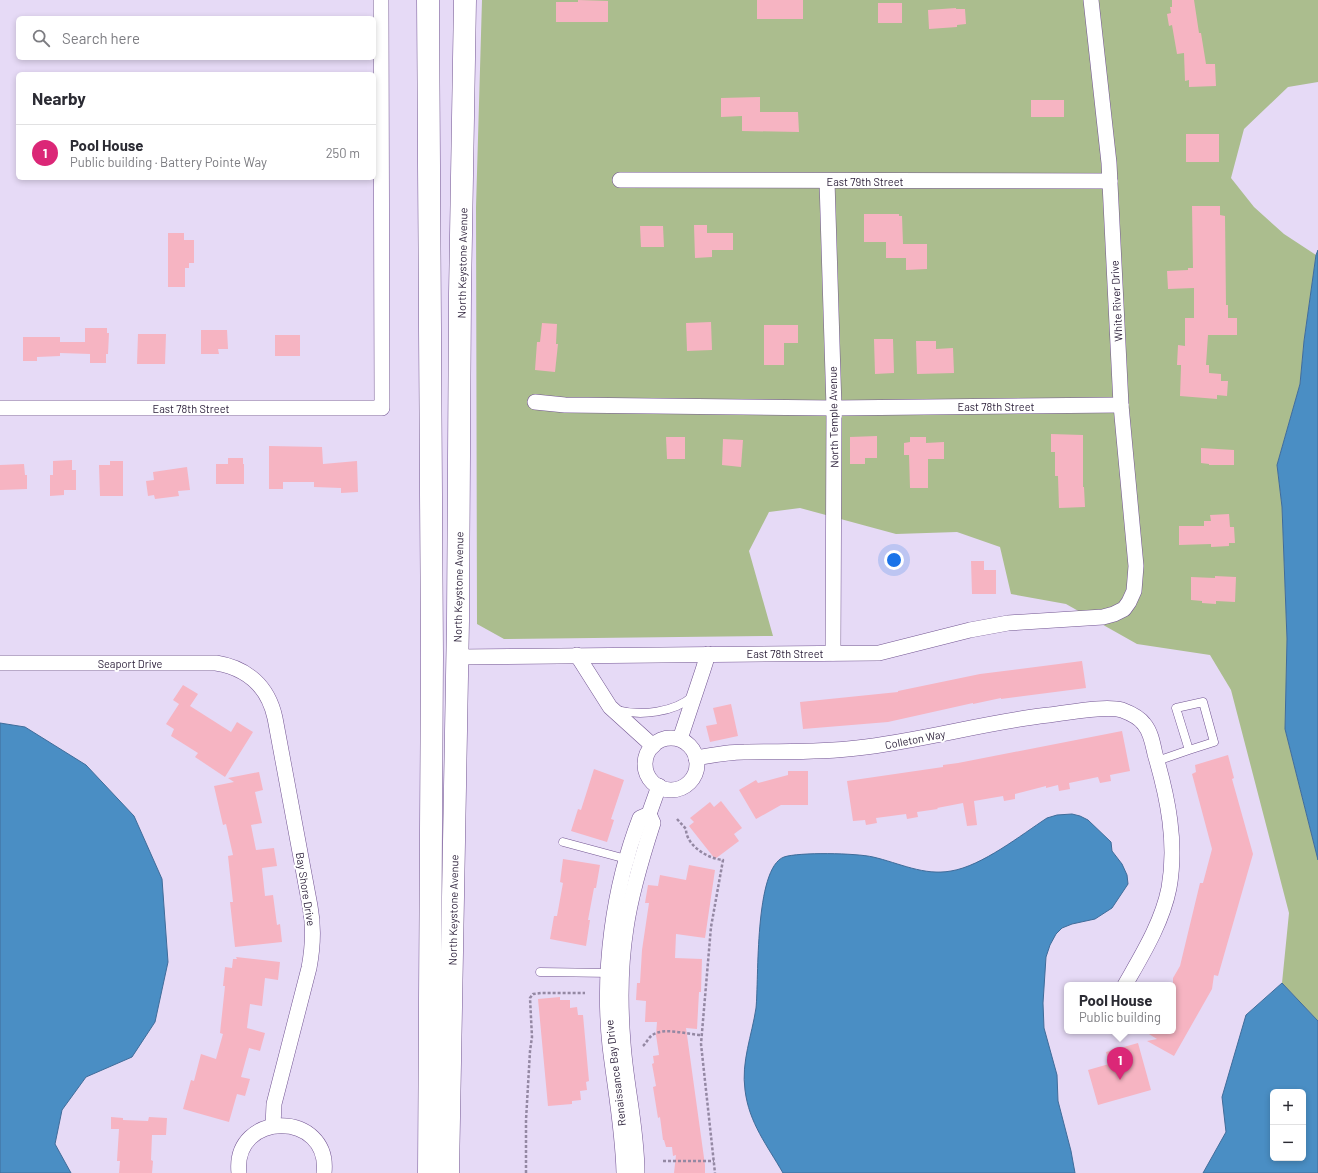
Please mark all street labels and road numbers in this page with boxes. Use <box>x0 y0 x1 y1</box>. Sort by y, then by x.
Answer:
street label: East 79th Street <box>827 175 903 188</box>
street label: North Keystone Avenue <box>455 207 469 318</box>
street label: White River Drive <box>1107 260 1125 342</box>
street label: North Temple Avenue <box>826 366 840 468</box>
street label: East 78th Street <box>958 400 1034 413</box>
street label: East 78th Street <box>153 402 229 415</box>
street label: North Keystone Avenue <box>451 531 465 642</box>
street label: East 78th Street <box>747 647 823 660</box>
street label: Seaport Drive <box>98 657 162 670</box>
street label: Colleton Way <box>884 727 946 751</box>
street label: Bay Shore Drive <box>294 851 318 927</box>
street label: North Keystone Avenue <box>446 854 460 965</box>
street label: Renaissance Bay Drive <box>602 1019 628 1127</box>

